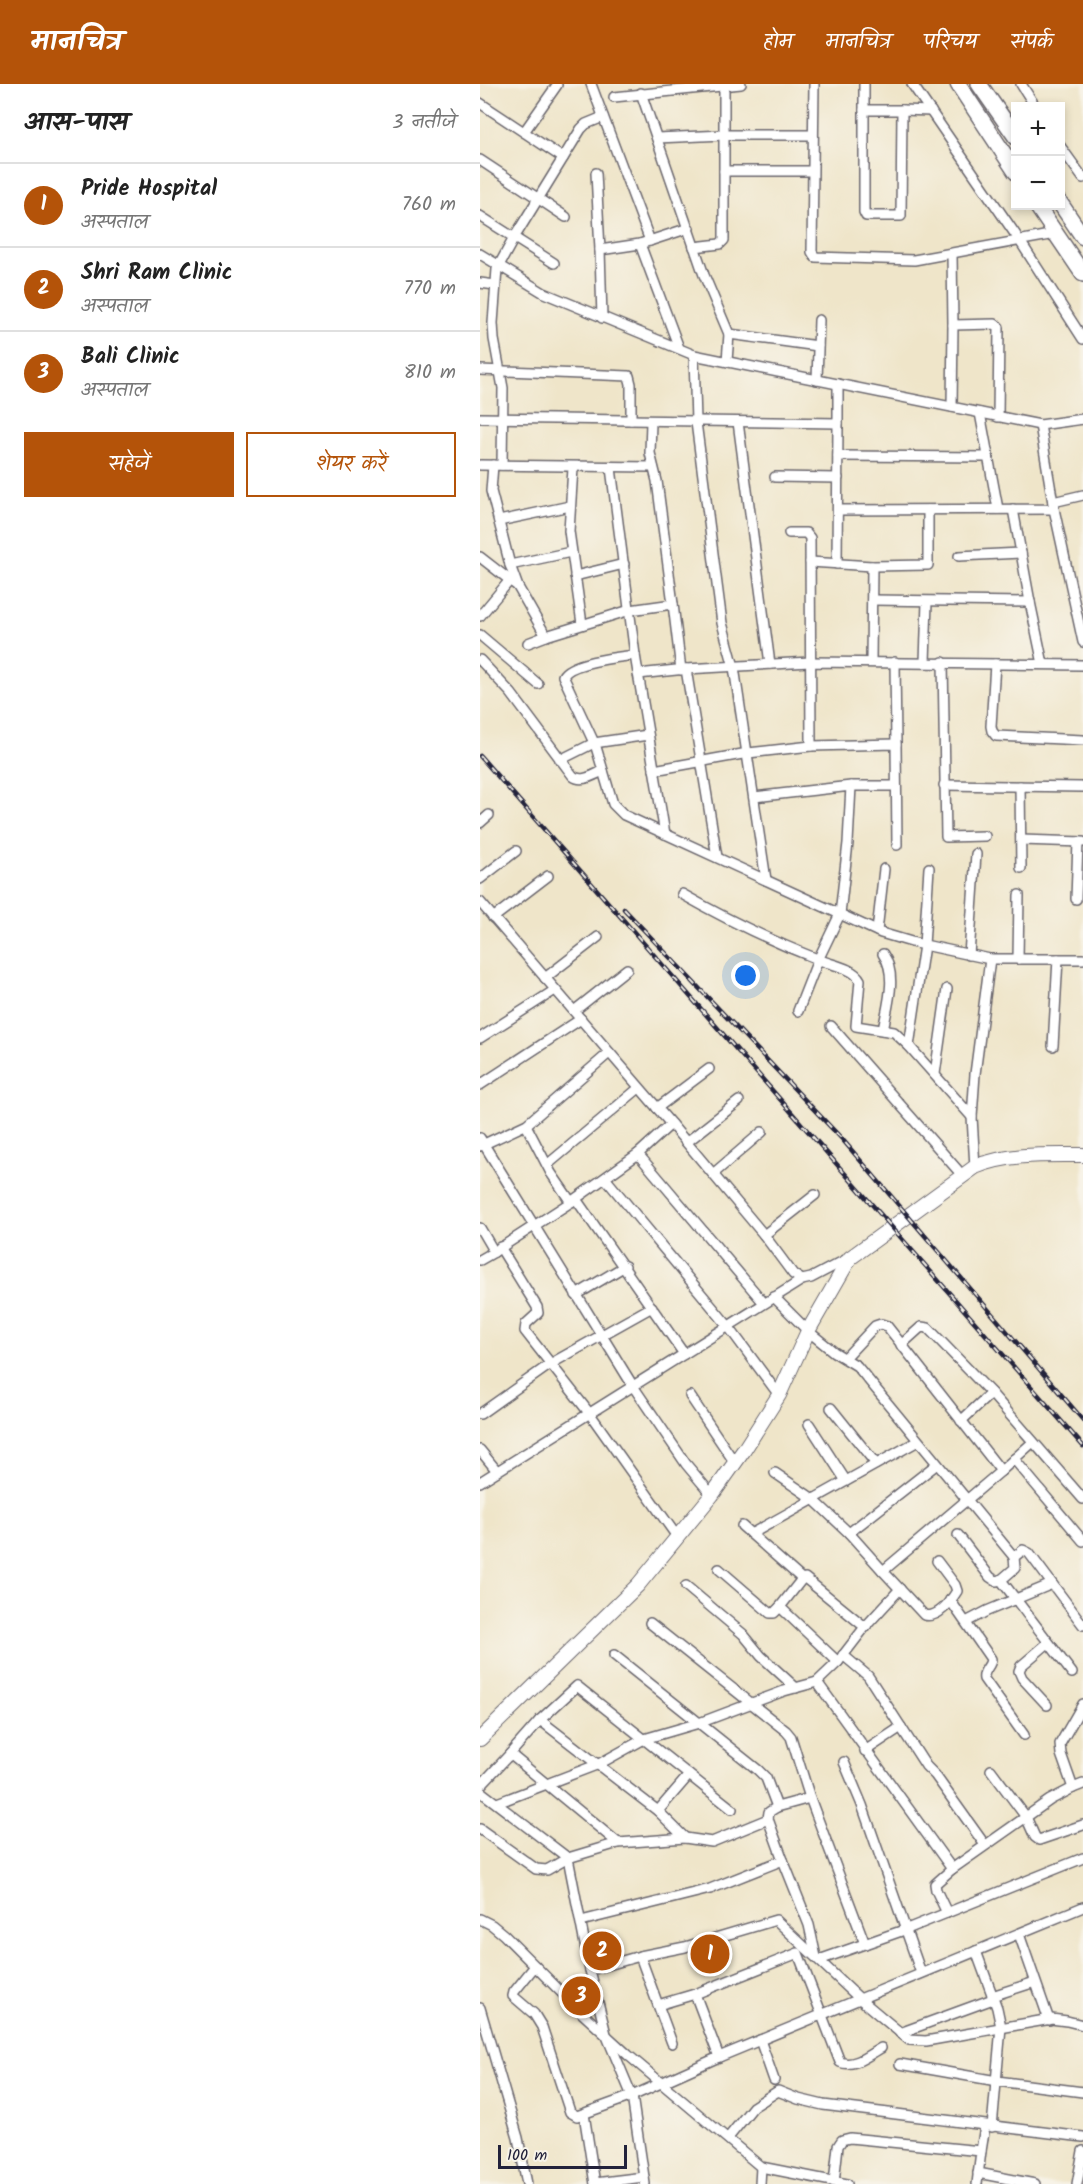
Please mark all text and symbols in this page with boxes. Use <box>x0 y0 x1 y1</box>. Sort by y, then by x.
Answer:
text: मानचित्र <box>30 20 122 65</box>
text: होम <box>763 26 792 59</box>
text: मानचित्र <box>825 26 891 59</box>
text: परिचय <box>924 26 977 59</box>
text: संपर्क <box>1010 26 1053 59</box>
text: आस-पास <box>24 102 128 144</box>
map controls <box>1011 102 1065 210</box>
button: + <box>1011 102 1065 156</box>
text: 3 नतीजे <box>392 107 456 139</box>
button: − <box>1011 156 1065 210</box>
text: Pride Hospital <box>81 172 217 207</box>
text: 1 <box>40 189 47 221</box>
text: 760 m <box>402 189 456 221</box>
text: अस्पताल <box>81 207 148 239</box>
text: Shri Ram Clinic <box>81 256 232 291</box>
text: 2 <box>38 273 49 305</box>
text: 770 m <box>404 273 456 305</box>
text: अस्पताल <box>81 291 148 323</box>
text: Bali Clinic <box>81 340 180 375</box>
text: 3 <box>38 357 49 389</box>
text: 810 m <box>404 357 456 389</box>
text: अस्पताल <box>81 375 148 407</box>
button: सहेजें <box>24 432 234 497</box>
button: शेयर करें <box>246 432 456 497</box>
your location <box>731 961 760 990</box>
pin: 2 <box>582 1928 622 1974</box>
pin: 1 <box>690 1932 730 1976</box>
pin: 3 <box>562 1974 600 2018</box>
scale bar <box>498 2142 627 2170</box>
text: 100 m <box>507 2143 547 2168</box>

